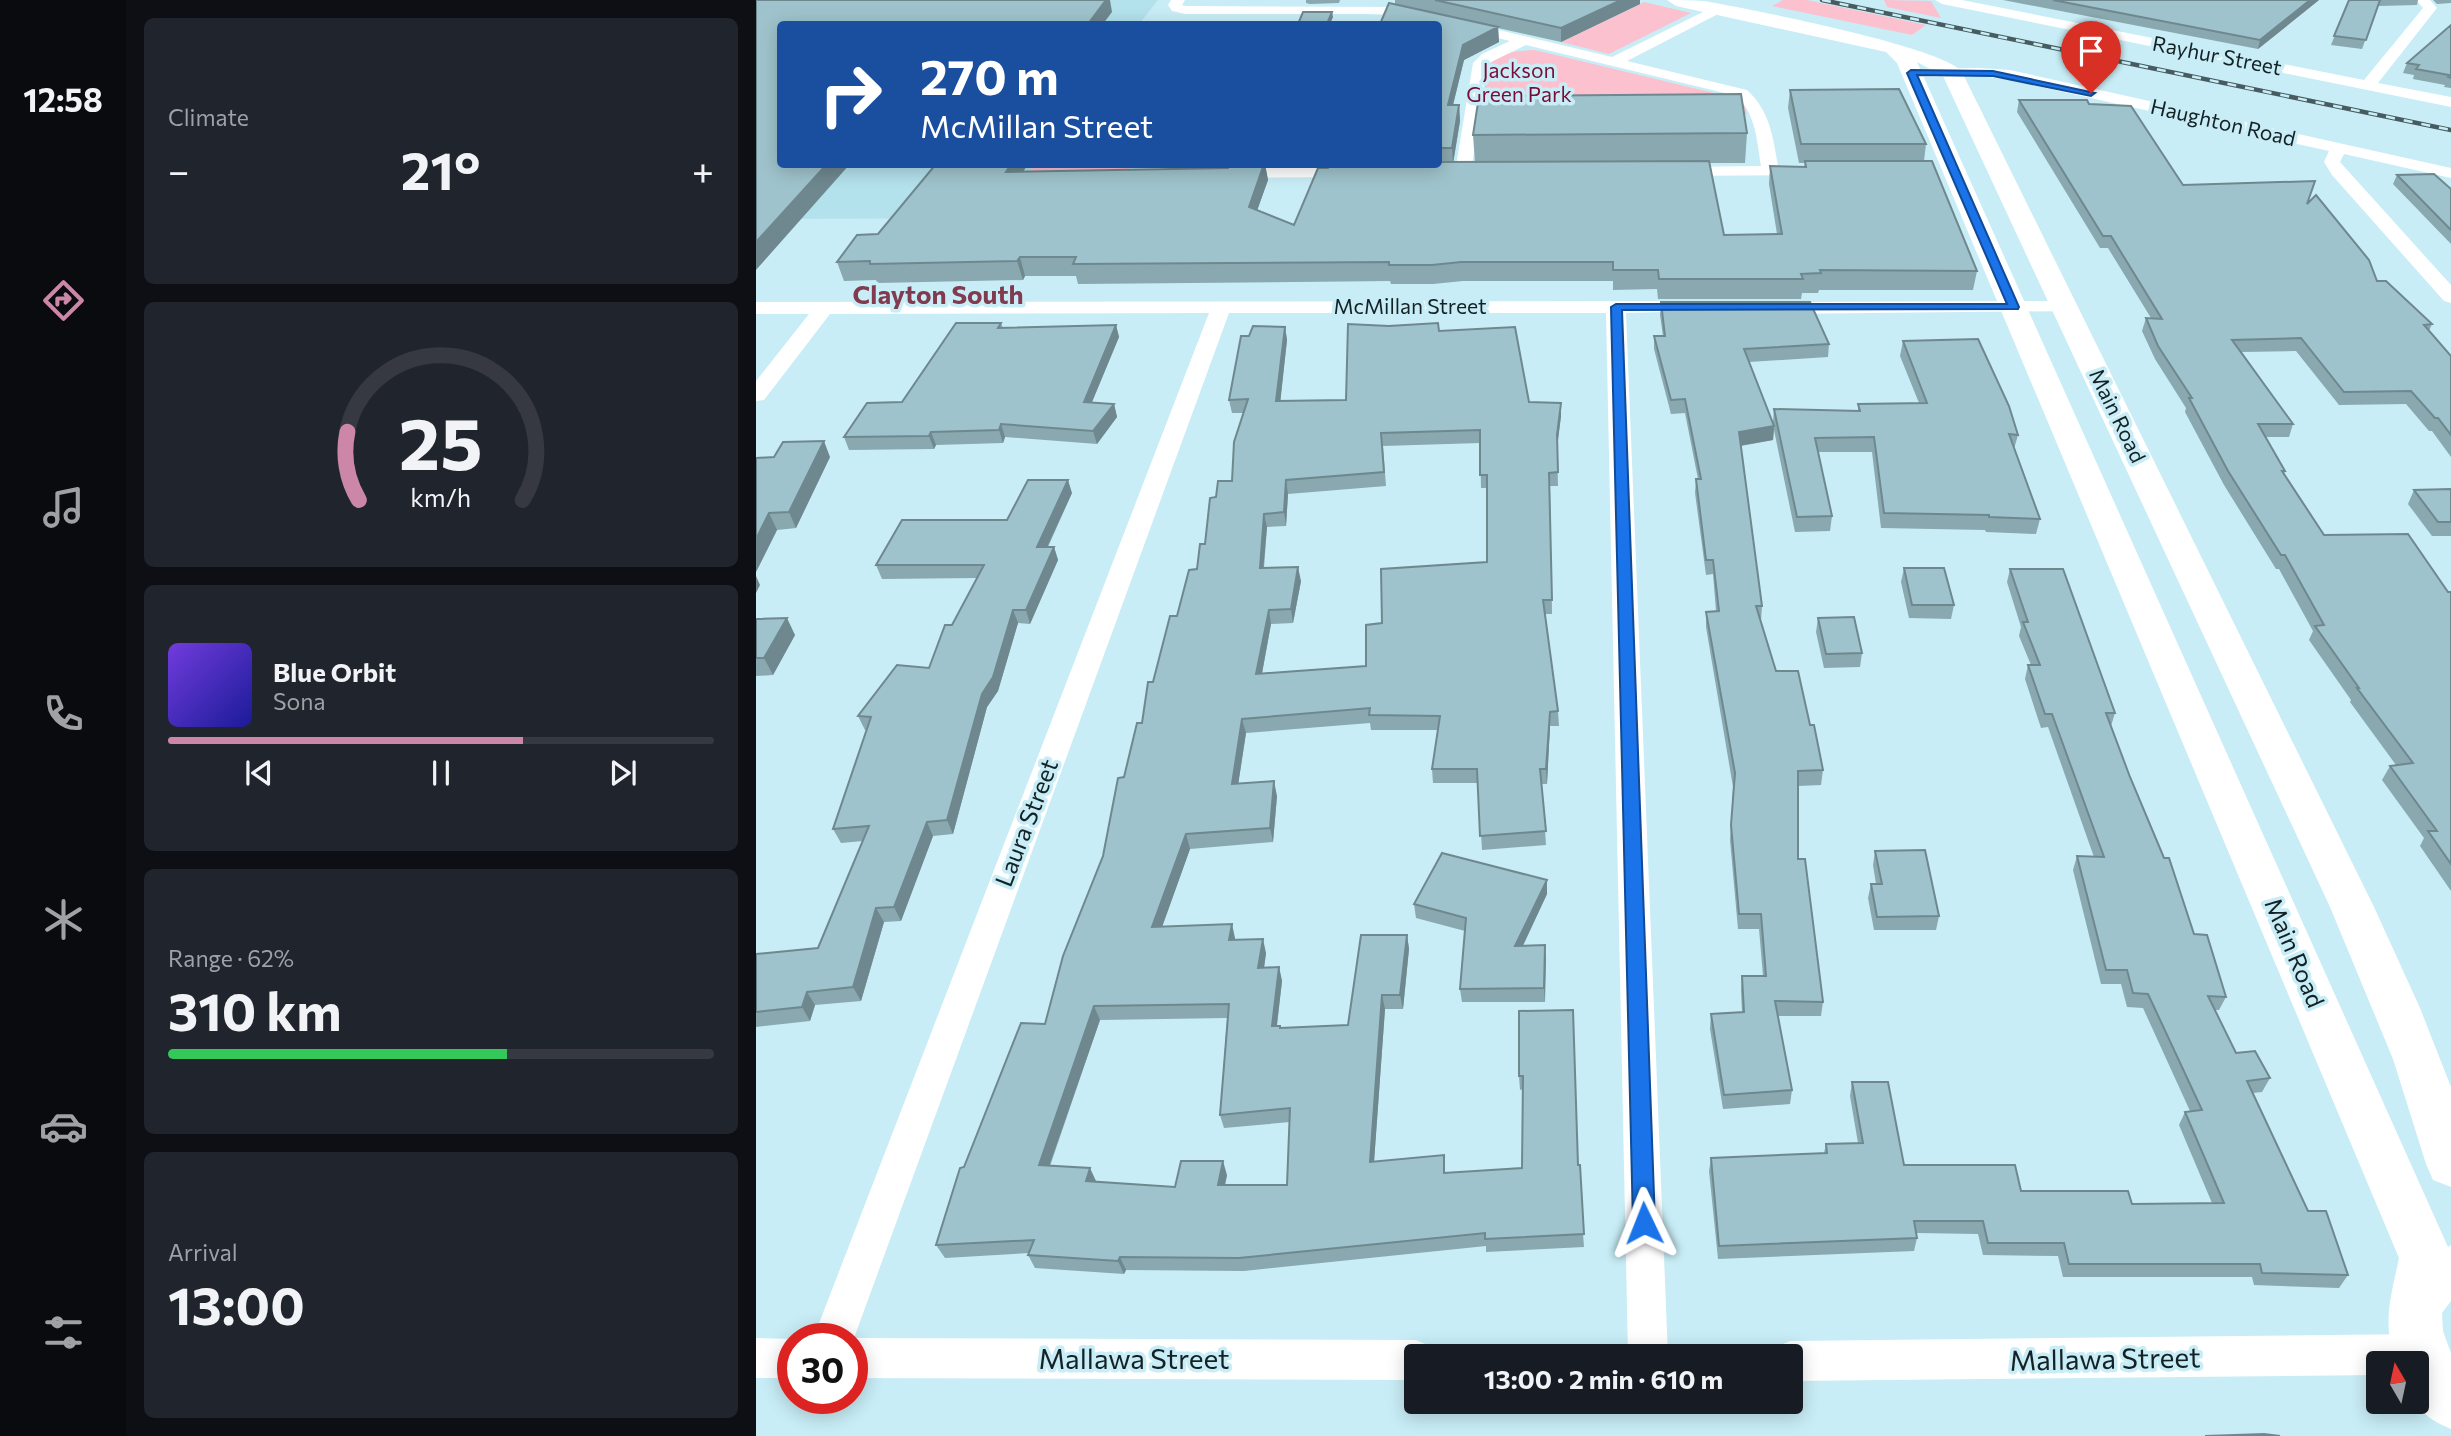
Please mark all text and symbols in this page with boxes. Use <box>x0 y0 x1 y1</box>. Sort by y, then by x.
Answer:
pin <box>2061 21 2121 93</box>
street label: Rayhur Street <box>2151 30 2284 79</box>
icon: arrive <box>2072 32 2110 70</box>
text: 270 m <box>920 45 1059 105</box>
icon: right <box>805 49 896 140</box>
park label: Jackson Green Park <box>1466 57 1572 106</box>
text: 12:58 <box>23 79 103 119</box>
street label: Haughton Road <box>2148 93 2298 150</box>
text: Climate <box>168 103 249 131</box>
text: McMillan Street <box>920 105 1153 145</box>
text: 21° <box>401 137 480 201</box>
text: − <box>168 146 190 193</box>
text: + <box>692 146 714 193</box>
icon: directions <box>39 276 88 325</box>
district label: Clayton South <box>853 278 1023 309</box>
street label: McMillan Street <box>1334 293 1487 318</box>
street label: Main Road <box>2085 364 2152 466</box>
text: 25 <box>399 397 483 486</box>
text: km/h <box>411 482 471 512</box>
icon: music <box>39 483 88 532</box>
text: Blue Orbit <box>273 656 396 687</box>
text: Sona <box>273 687 325 715</box>
icon: phone <box>39 689 88 738</box>
icon: previous <box>240 754 278 792</box>
icon: pause <box>422 754 460 792</box>
icon: next <box>604 754 642 792</box>
street label: Laura Street <box>988 755 1063 890</box>
street label: Main Road <box>2259 893 2331 1011</box>
icon: climate <box>39 895 88 944</box>
text: Range · 62% <box>168 944 294 972</box>
text: 310 km <box>168 978 342 1042</box>
icon: car <box>39 1102 88 1151</box>
position arrow <box>1607 1186 1681 1260</box>
text: Arrival <box>168 1238 238 1266</box>
text: 13:00 <box>168 1272 305 1336</box>
icon: filters <box>39 1308 88 1357</box>
speed limit sign: 30 <box>777 1323 868 1414</box>
street label: Mallawa Street <box>2009 1339 2201 1377</box>
street label: Mallawa Street <box>1038 1341 1230 1375</box>
north arrow <box>2366 1351 2429 1414</box>
map controls <box>2366 1351 2429 1414</box>
text: 13:00 · 2 min · 610 m <box>1484 1363 1723 1394</box>

